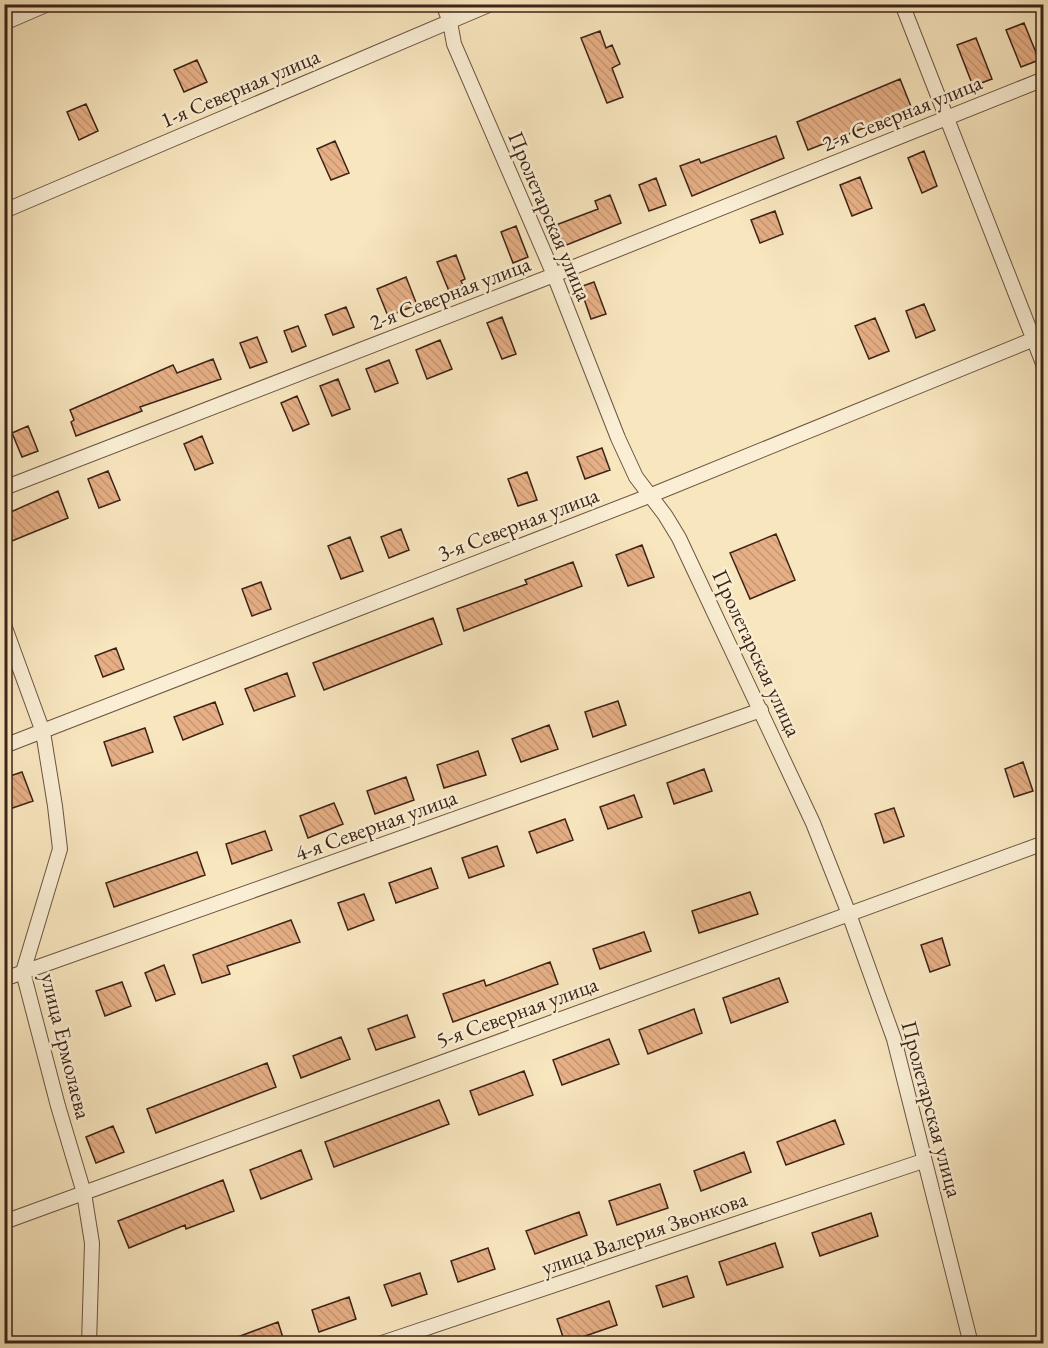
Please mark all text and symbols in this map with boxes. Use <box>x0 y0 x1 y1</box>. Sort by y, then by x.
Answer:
street label: 1-я Северная улица <box>156 41 324 135</box>
street label: 2-я Северная улица <box>818 68 987 158</box>
street label: Пролетарская улица <box>501 127 599 305</box>
street label: 2-я Северная улица <box>365 249 535 337</box>
street label: 3-я Северная улица <box>433 480 603 568</box>
street label: Пролетарская улица <box>705 565 809 742</box>
street label: 4-я Северная улица <box>291 782 461 868</box>
street label: 5-я Северная улица <box>432 969 602 1055</box>
street label: улица Ермолаева <box>34 970 98 1122</box>
street label: Пролетарская улица <box>895 1018 970 1201</box>
street label: улица Валерия Звонкова <box>537 1184 751 1282</box>

